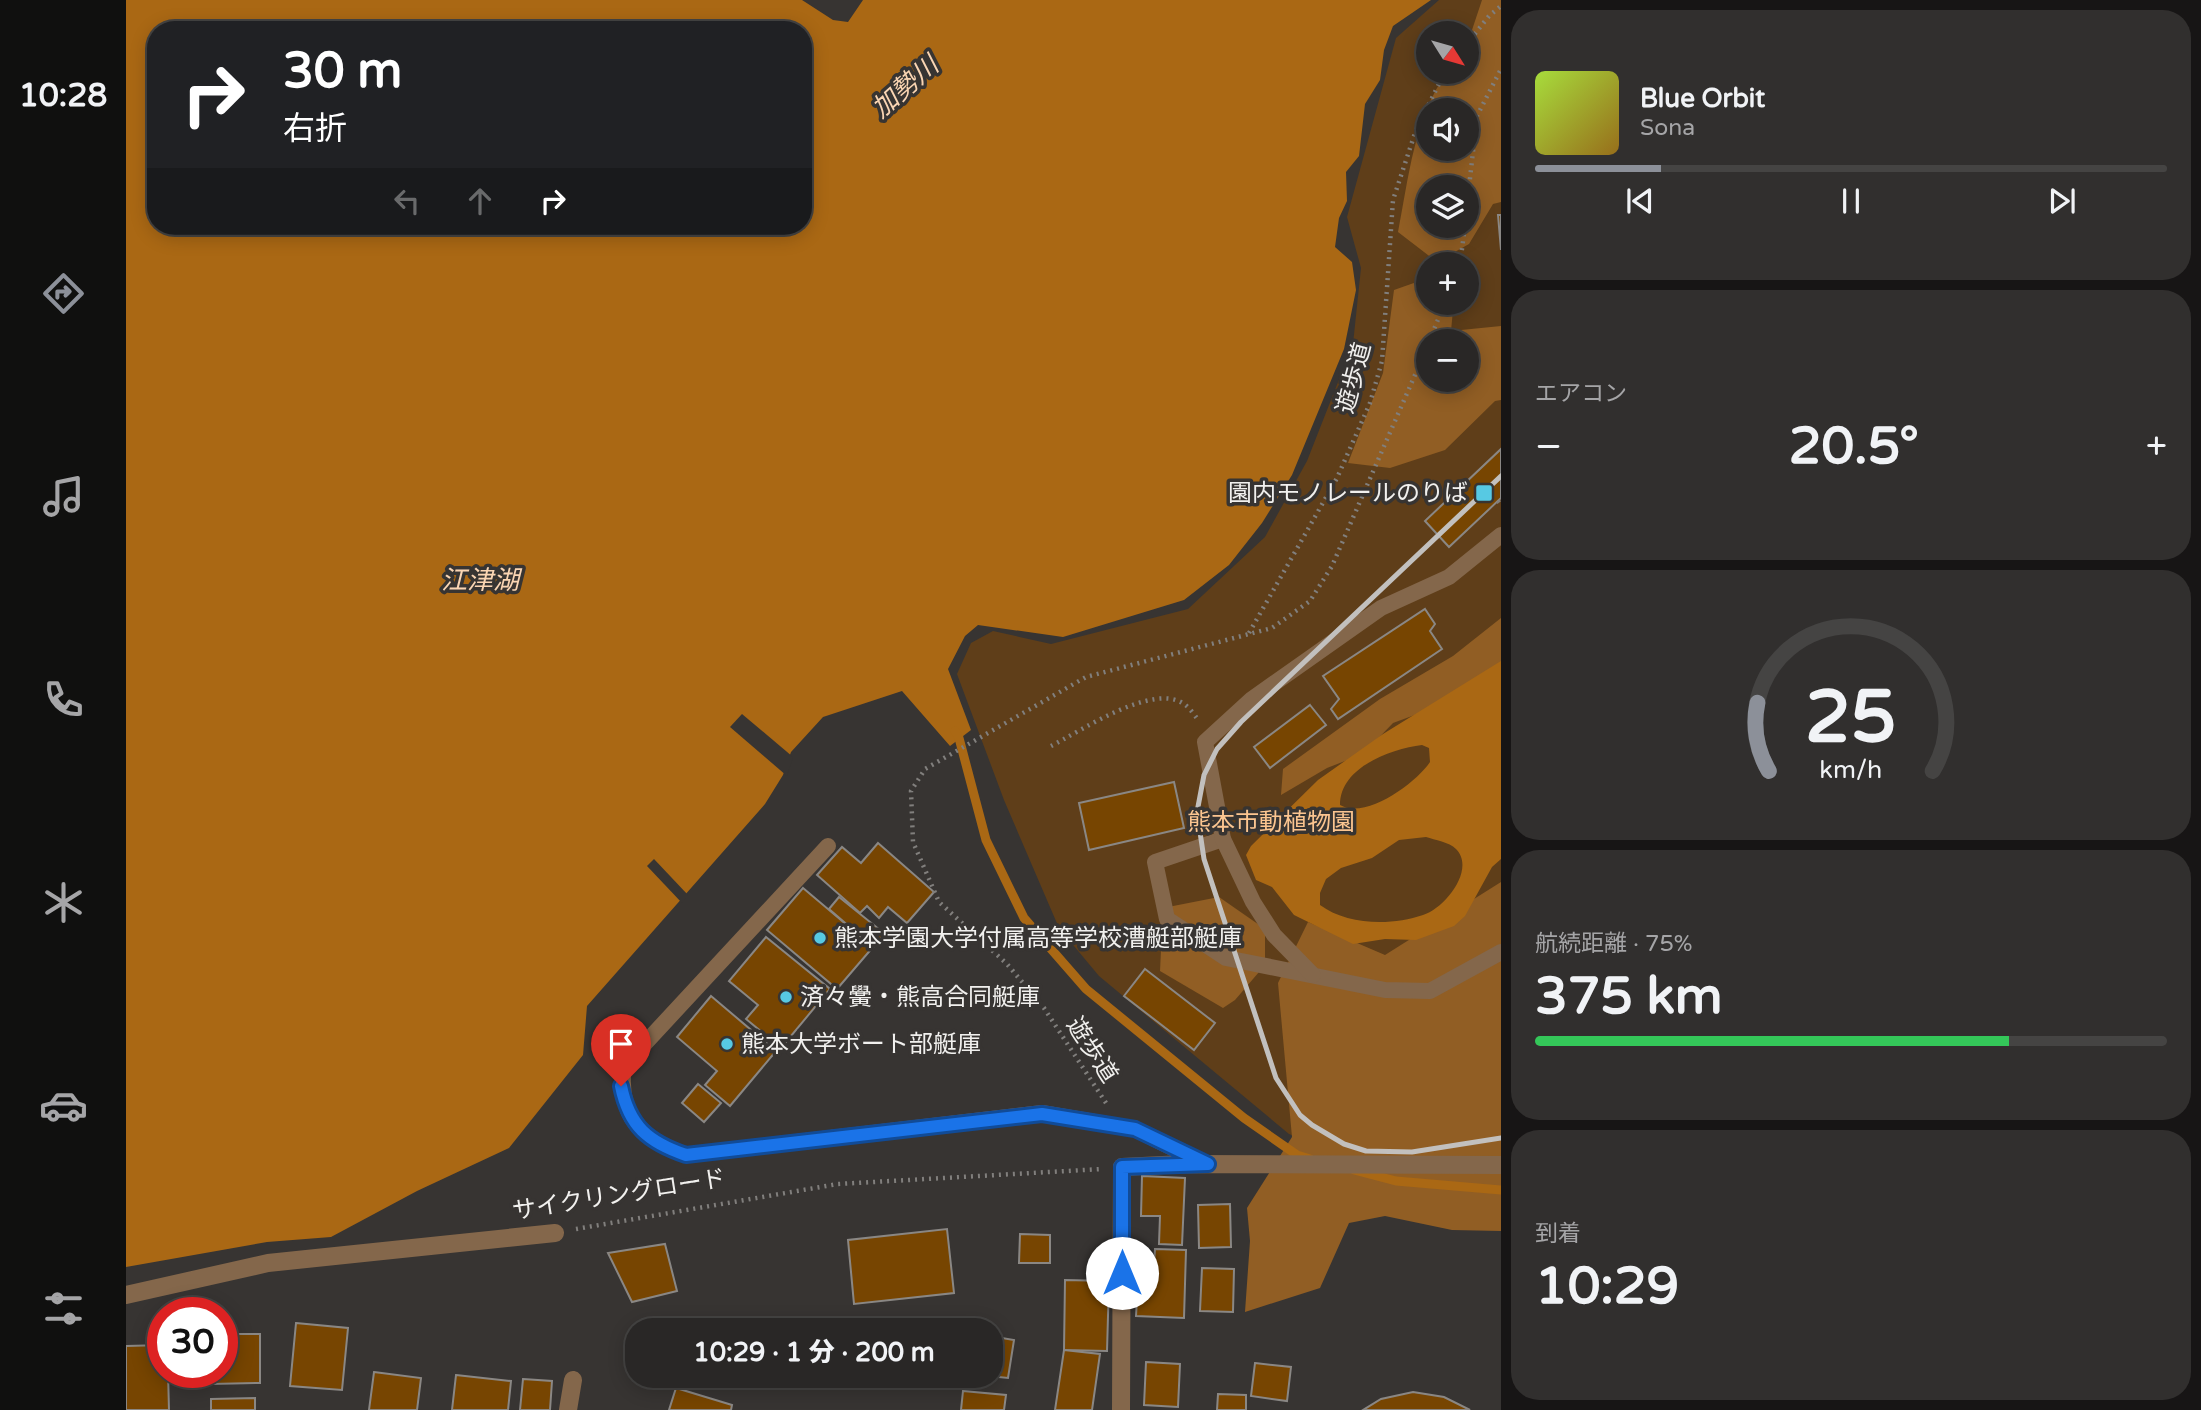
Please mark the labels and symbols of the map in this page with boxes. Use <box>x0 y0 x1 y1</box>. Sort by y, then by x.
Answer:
north arrow <box>1416 21 1479 84</box>
water label: 加勢川 <box>865 48 947 124</box>
street label: 遊歩道 <box>1331 339 1377 417</box>
place label: 園内モノレールのりば <box>1228 479 1468 508</box>
marker: 園内モノレールのりば <box>1474 483 1494 503</box>
water label: 江津湖 <box>441 565 523 596</box>
park label: 熊本市動植物園 <box>1187 808 1355 837</box>
place label: 熊本学園大学付属高等学校漕艇部艇庫 <box>834 924 1242 953</box>
marker: 熊本学園大学付属高等学校漕艇部艇庫 <box>812 930 828 946</box>
place label: 済々黌・熊高合同艇庫 <box>800 983 1040 1012</box>
marker: 済々黌・熊高合同艇庫 <box>778 989 794 1005</box>
street label: 遊歩道 <box>1060 1012 1124 1088</box>
pin <box>591 1014 651 1086</box>
place label: 熊本大学ボート部艇庫 <box>741 1030 981 1059</box>
marker: 熊本大学ボート部艇庫 <box>719 1036 735 1052</box>
street label: サイクリングロード <box>510 1164 728 1226</box>
position arrow <box>1085 1236 1159 1310</box>
speed limit sign: 30 <box>147 1297 238 1388</box>

